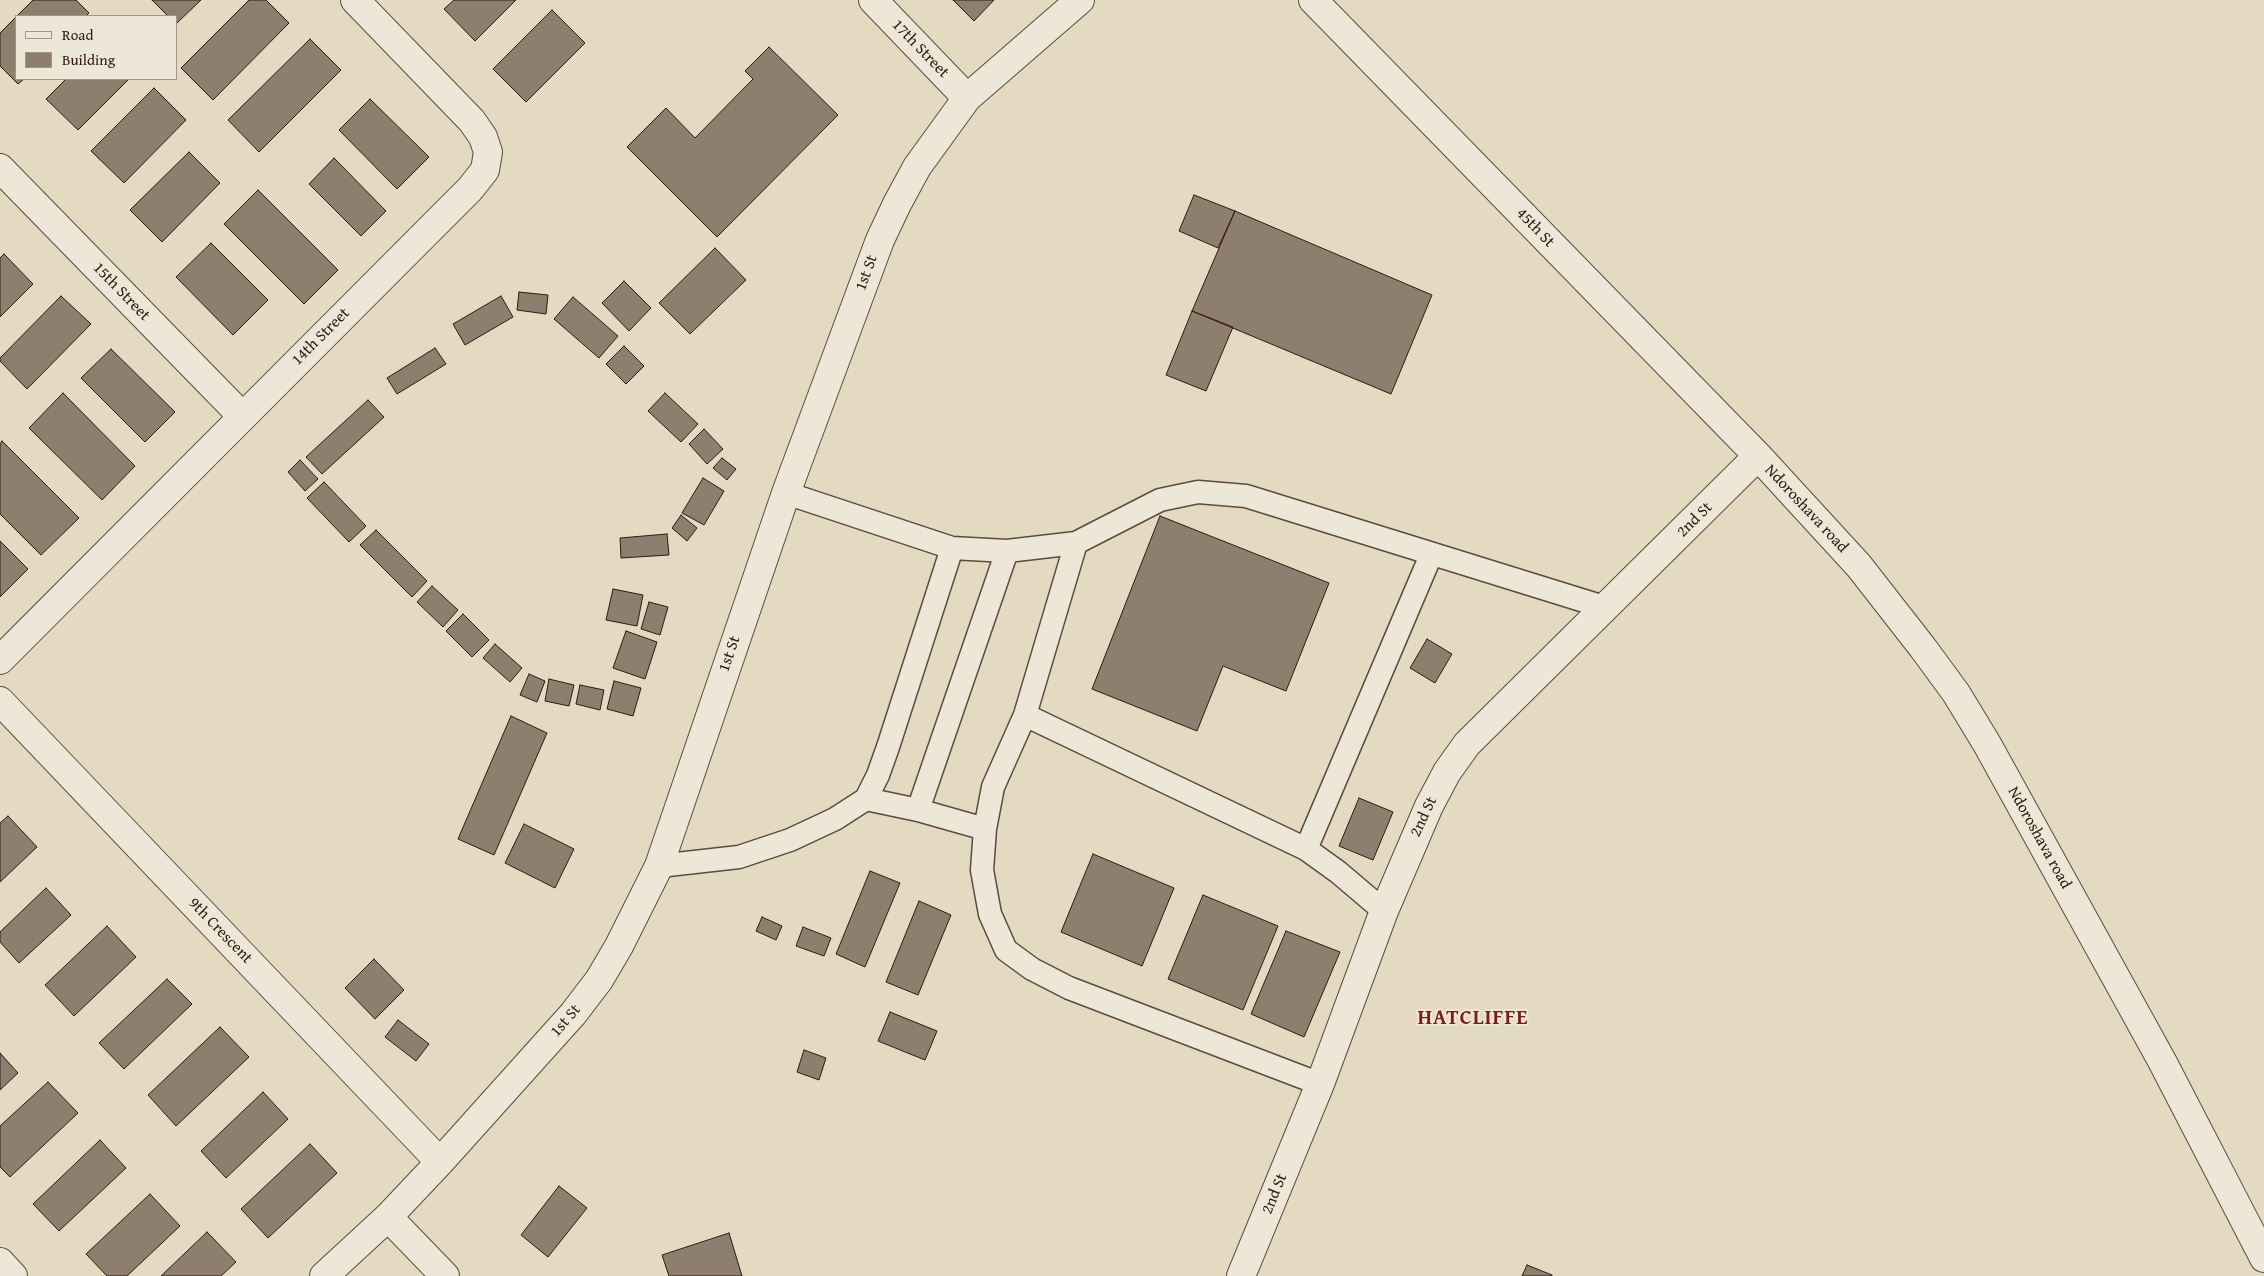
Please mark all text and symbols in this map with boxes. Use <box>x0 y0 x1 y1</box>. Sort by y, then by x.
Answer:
legend <box>15 15 178 80</box>
street label: 17th Street <box>887 16 953 82</box>
text: Road <box>62 24 93 45</box>
text: Building <box>62 49 115 70</box>
street label: 45th St <box>1512 204 1558 252</box>
street label: 1st St <box>852 252 882 294</box>
street label: 15th Street <box>88 259 154 325</box>
street label: 14th Street <box>288 304 354 370</box>
street label: Ndoroshava road <box>1760 461 1852 557</box>
street label: 2nd St <box>1673 498 1717 542</box>
street label: 1st St <box>715 634 745 674</box>
street label: Ndoroshava road <box>2003 784 2075 892</box>
street label: 2nd St <box>1406 794 1442 840</box>
street label: 9th Crescent <box>184 894 256 968</box>
street label: 1st St <box>547 1001 585 1041</box>
district label: HATCLIFFE <box>1416 1006 1530 1032</box>
street label: 2nd St <box>1258 1171 1292 1217</box>

